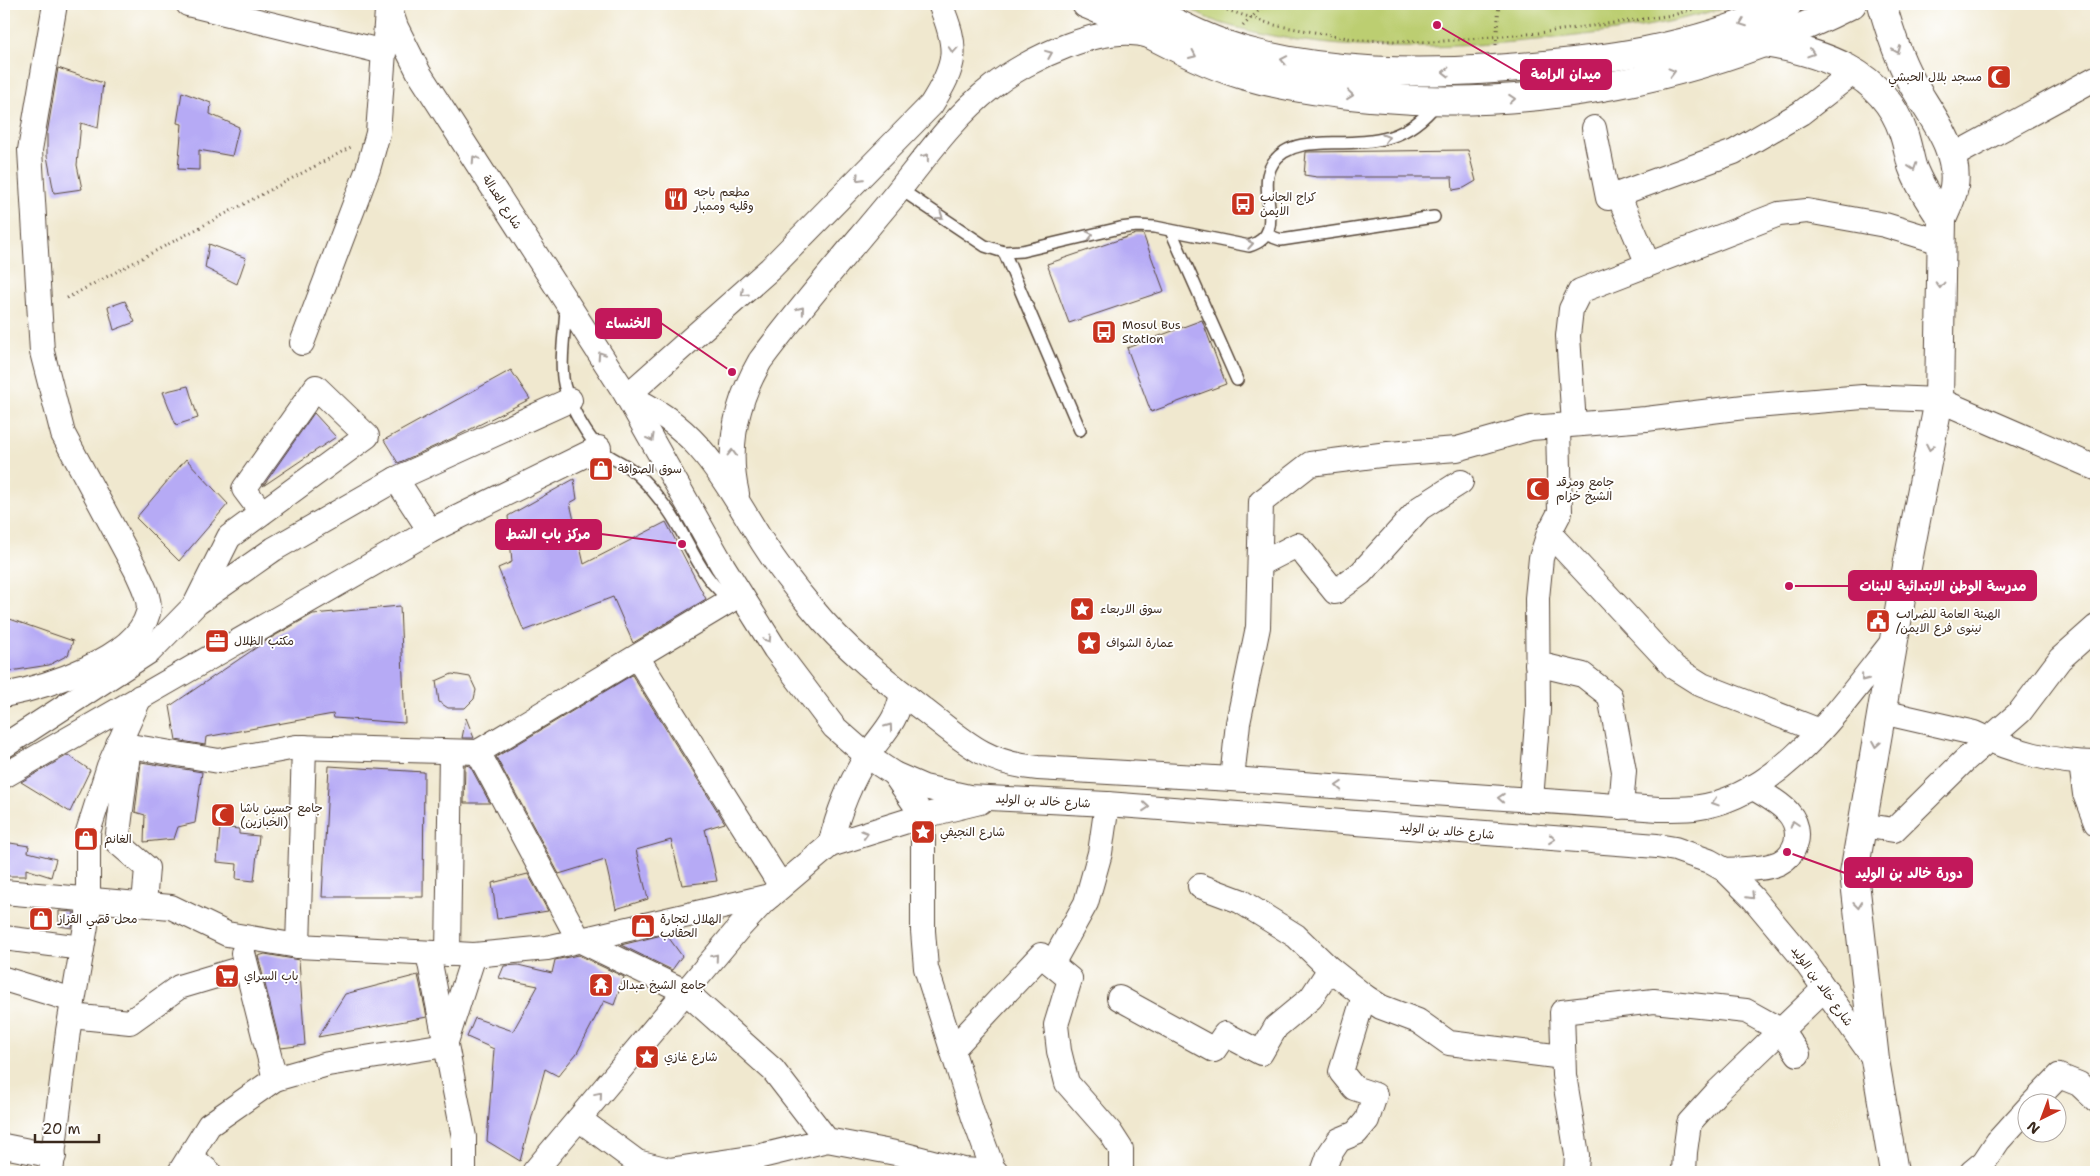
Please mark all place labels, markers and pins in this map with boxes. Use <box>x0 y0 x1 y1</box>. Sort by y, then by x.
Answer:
callout: ميدان الرامة <box>1521 60 1611 89</box>
mosque icon: مسجد بلال الحبشي <box>1986 64 2012 90</box>
place label: مسجد بلال الحبشي <box>1888 69 1982 88</box>
place label: مطعم باجه وقليه وممبار <box>693 184 754 214</box>
restaurant icon: مطعم باجه وقليه وممبار <box>663 186 689 212</box>
place label: كراج الجانب الايمن <box>1260 189 1316 219</box>
bus stop icon: كراج الجانب الايمن <box>1230 191 1256 217</box>
callout: الخنساء <box>596 309 661 338</box>
place label: Mosul Bus Station <box>1122 317 1181 347</box>
bus stop icon: Mosul Bus Station <box>1091 319 1117 345</box>
shop icon: سوق الصوافة <box>588 456 614 482</box>
place label: سوق الصوافة <box>618 461 682 477</box>
place label: جامع ومرقد الشيخ خزام <box>1556 474 1614 505</box>
mosque icon: جامع ومرقد الشيخ خزام <box>1525 476 1551 502</box>
callout: مركز باب الشط <box>496 520 601 549</box>
callout: مدرسة الوطن الابتدائية للبنات <box>1849 571 2036 600</box>
place icon: سوق الاربعاء <box>1069 596 1095 622</box>
place label: سوق الاربعاء <box>1100 601 1162 617</box>
place label: الهيئة العامة للضرائب /نينوى فرع الايمن <box>1896 606 2001 637</box>
public building icon: الهيئة العامة للضرائب /نينوى فرع الايمن <box>1865 608 1891 634</box>
office icon: مكتب الظلال <box>204 628 230 654</box>
place icon: عمارة الشواف <box>1076 630 1102 656</box>
place label: مكتب الظلال <box>234 633 294 649</box>
place label: عمارة الشواف <box>1106 635 1174 651</box>
place label: جامع حسين باشا (الخبازين) <box>240 800 323 830</box>
mosque icon: جامع حسين باشا (الخبازين) <box>210 802 236 828</box>
place icon: شارع النجيفي <box>910 819 936 845</box>
place label: شارع النجيفي <box>940 824 1005 843</box>
shop icon: الغانم <box>73 826 99 852</box>
place label: الغانم <box>104 831 132 848</box>
callout: دورة خالد بن الوليد <box>1845 858 1972 887</box>
shop icon: محل قصي القزاز <box>28 906 54 932</box>
place label: محل قصي القزاز <box>57 911 137 930</box>
place label: الهلال لتجارة الحقائب <box>660 911 722 941</box>
shop icon: الهلال لتجارة الحقائب <box>630 913 656 939</box>
supermarket icon: باب السراي <box>214 963 240 989</box>
place label: باب السراي <box>244 968 299 985</box>
temple icon: جامع الشيخ عبدال <box>588 972 614 998</box>
place label: جامع الشيخ عبدال <box>618 977 706 994</box>
place icon: شارع غازي <box>634 1044 660 1070</box>
place label: شارع غازي <box>664 1049 717 1066</box>

